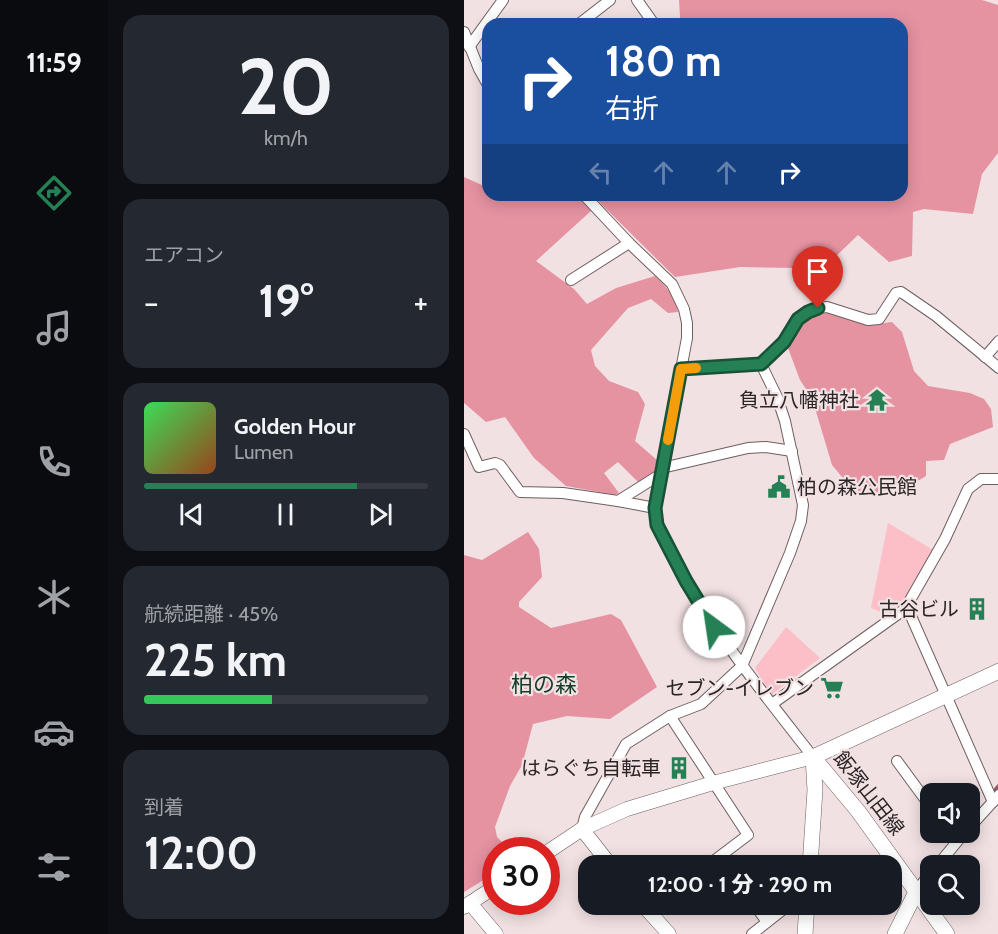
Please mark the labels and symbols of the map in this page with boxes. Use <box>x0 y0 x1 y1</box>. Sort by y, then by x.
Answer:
pin <box>792 246 843 308</box>
temple icon: 負立八幡神社 <box>864 387 890 413</box>
place label: 負立八幡神社 <box>739 388 859 412</box>
public building icon: 柏の森公民館 <box>766 474 792 500</box>
place label: 柏の森公民館 <box>797 475 917 499</box>
position arrow <box>682 595 746 659</box>
building icon: 古谷ビル <box>964 596 990 622</box>
place label: 古谷ビル <box>879 597 959 621</box>
district label: 柏の森 <box>511 671 577 698</box>
supermarket icon: セブン-イレブン <box>819 675 845 701</box>
place label: セブン-イレブン <box>666 676 814 700</box>
street label: 飯塚山田線 <box>829 746 909 840</box>
building icon: はらぐち自転車 <box>666 755 692 781</box>
place label: はらぐち自転車 <box>521 756 661 780</box>
speed limit sign: 30 <box>482 837 560 915</box>

